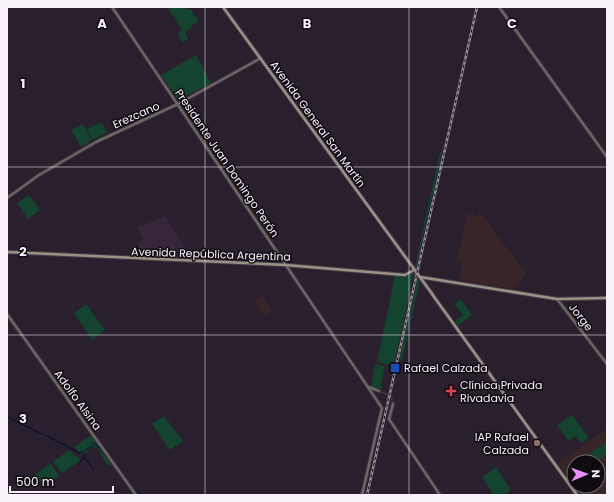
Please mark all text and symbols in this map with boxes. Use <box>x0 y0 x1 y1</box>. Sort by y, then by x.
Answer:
text: A <box>97 14 107 33</box>
text: B <box>303 14 312 33</box>
text: C <box>507 14 517 33</box>
street label: Avenida General San Martín <box>267 57 369 191</box>
text: 1 <box>21 74 25 93</box>
street label: Presidente Juan Domingo Perón <box>171 86 283 240</box>
street label: Erezcano <box>110 98 162 132</box>
text: 2 <box>19 242 27 261</box>
street label: Avenida República Argentina <box>131 243 291 265</box>
street label: Jorge <box>565 300 597 334</box>
place label: Rafael Calzada <box>404 360 488 376</box>
marker: Rafael Calzada <box>389 362 401 374</box>
street label: Adolfo Alsina <box>51 366 105 434</box>
place label: Clínica Privada Rivadavia <box>460 377 542 406</box>
marker: Clínica Privada Rivadavia <box>445 385 457 397</box>
text: 3 <box>19 409 27 428</box>
place label: IAP Rafael Calzada <box>475 429 529 458</box>
marker: IAP Rafael Calzada <box>532 438 542 448</box>
north arrow <box>566 454 606 494</box>
scale bar <box>10 468 113 494</box>
text: N <box>588 469 604 478</box>
text: 500 m <box>16 473 54 490</box>

